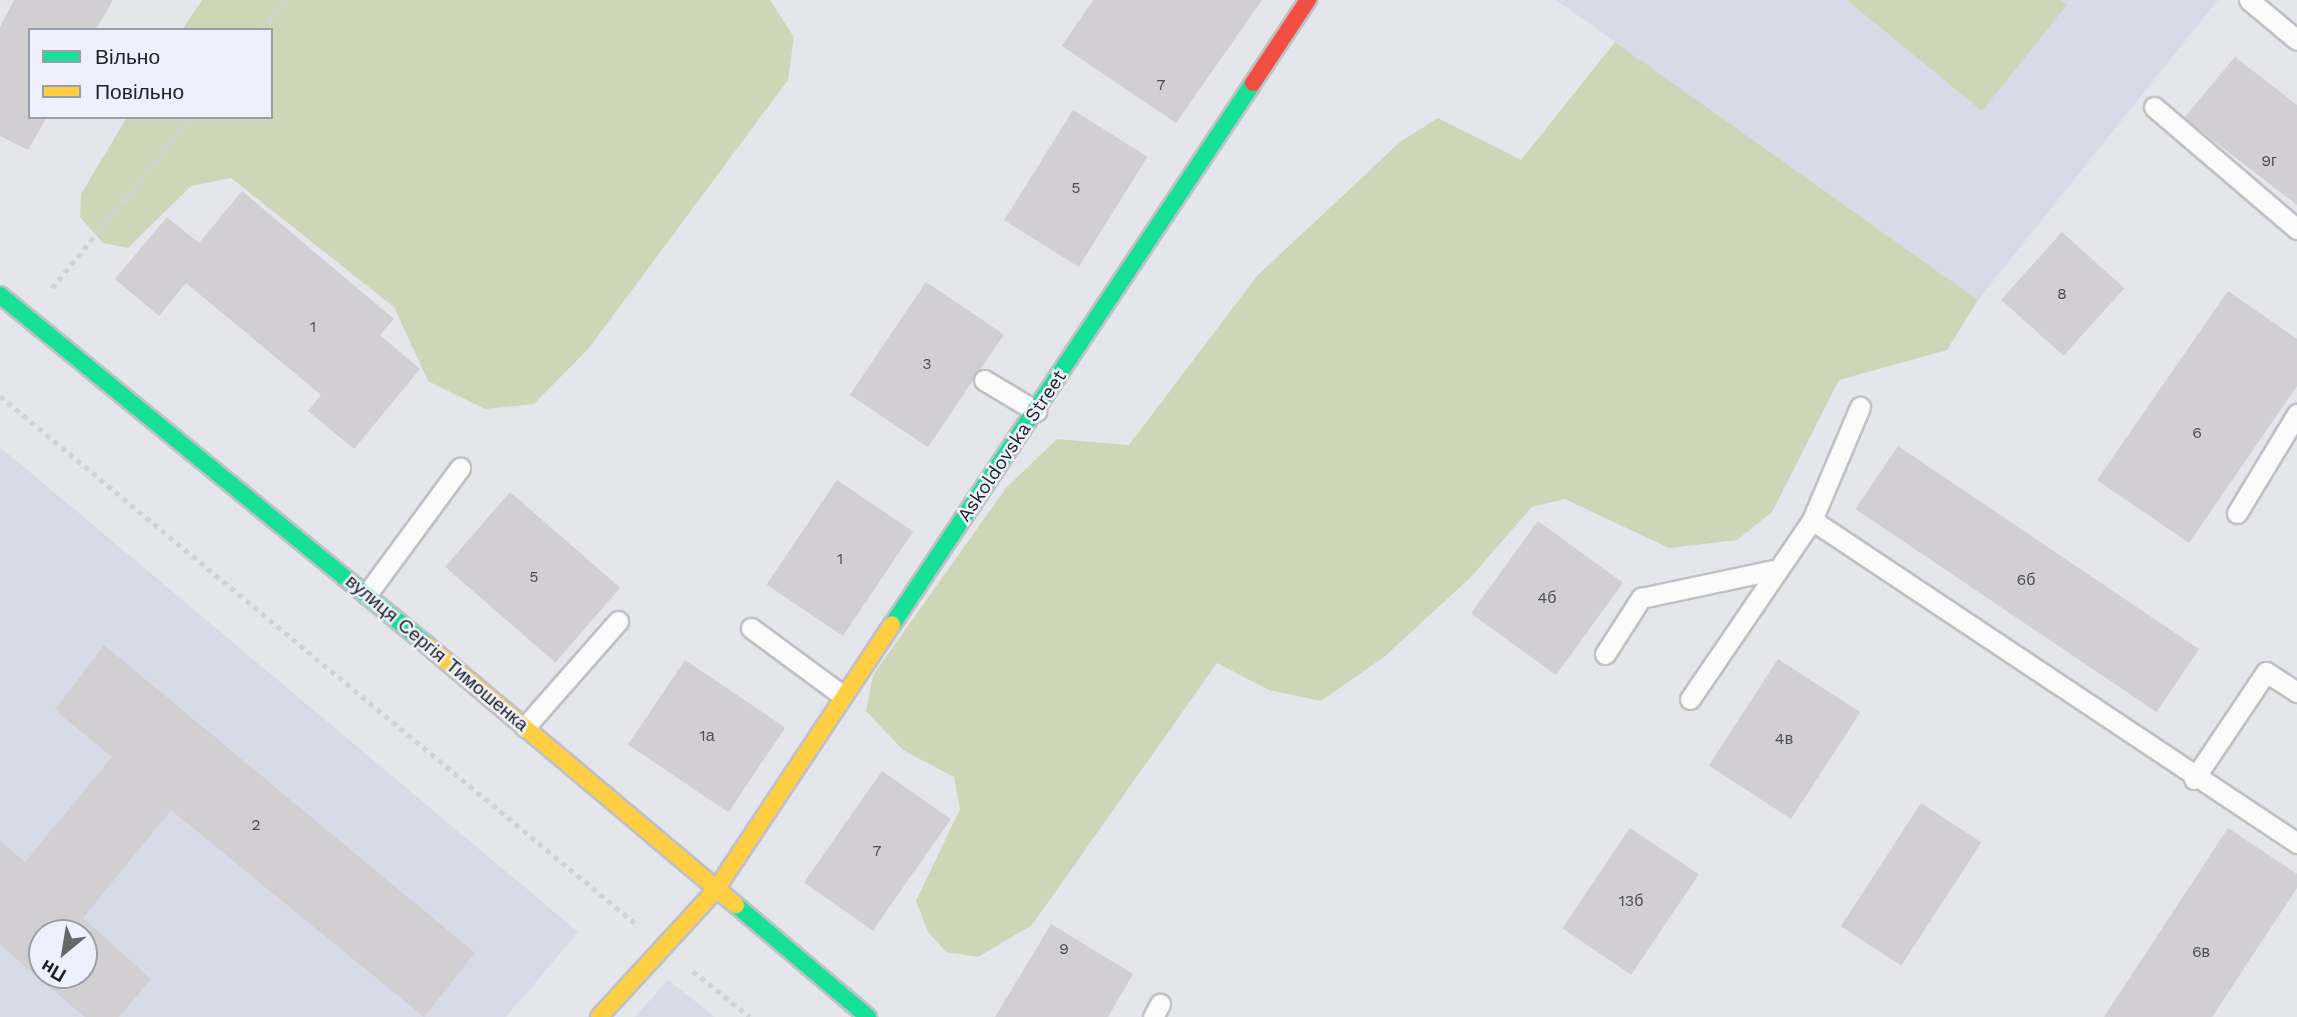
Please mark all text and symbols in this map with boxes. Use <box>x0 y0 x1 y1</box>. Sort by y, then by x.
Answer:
legend <box>28 28 273 119</box>
text: Вільно <box>95 44 160 69</box>
house number: 7 <box>1157 75 1165 95</box>
text: Повільно <box>95 79 184 104</box>
house number: 9г <box>2261 151 2277 171</box>
house number: 5 <box>1071 178 1081 198</box>
house number: 8 <box>2057 284 2067 304</box>
house number: 1 <box>310 317 316 337</box>
house number: 3 <box>922 354 932 374</box>
street label: Askoldovska Street <box>953 366 1071 526</box>
house number: 6 <box>2192 423 2202 443</box>
house number: 1 <box>837 549 843 569</box>
house number: 5 <box>529 567 539 587</box>
street label: вулиця Сергія Тимошенка <box>341 570 533 736</box>
house number: 6б <box>2017 570 2035 590</box>
house number: 4б <box>1538 588 1556 608</box>
house number: 1а <box>699 726 715 746</box>
house number: 4в <box>1775 729 1793 749</box>
house number: 2 <box>251 815 261 835</box>
house number: 7 <box>873 841 881 861</box>
house number: 13б <box>1619 891 1643 911</box>
north arrow <box>28 919 98 989</box>
house number: 9 <box>1059 939 1069 959</box>
house number: 6в <box>2192 942 2210 962</box>
text: Пн <box>37 955 70 987</box>

